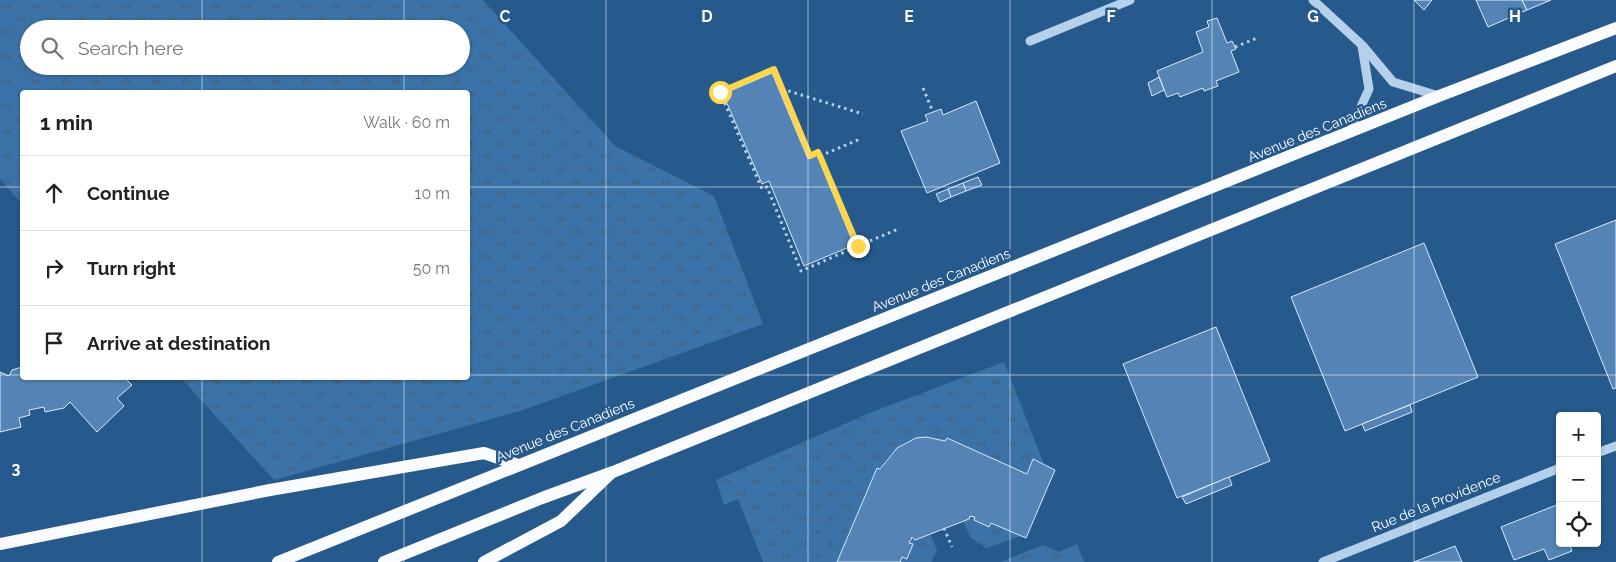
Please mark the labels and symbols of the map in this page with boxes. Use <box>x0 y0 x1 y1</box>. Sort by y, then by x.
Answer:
text: C <box>500 7 511 26</box>
text: D <box>701 7 713 26</box>
text: E <box>904 7 914 26</box>
text: F <box>1106 7 1116 26</box>
text: G <box>1307 7 1319 26</box>
text: H <box>1509 7 1521 26</box>
route start <box>709 81 732 104</box>
street label: Avenue des Canadiens <box>1245 95 1389 165</box>
route end <box>847 235 870 258</box>
street label: Avenue des Canadiens <box>869 245 1013 315</box>
street label: Avenue des Canadiens <box>493 395 637 465</box>
text: 3 <box>12 459 21 478</box>
street label: Rue de la Providence <box>1369 469 1503 535</box>

